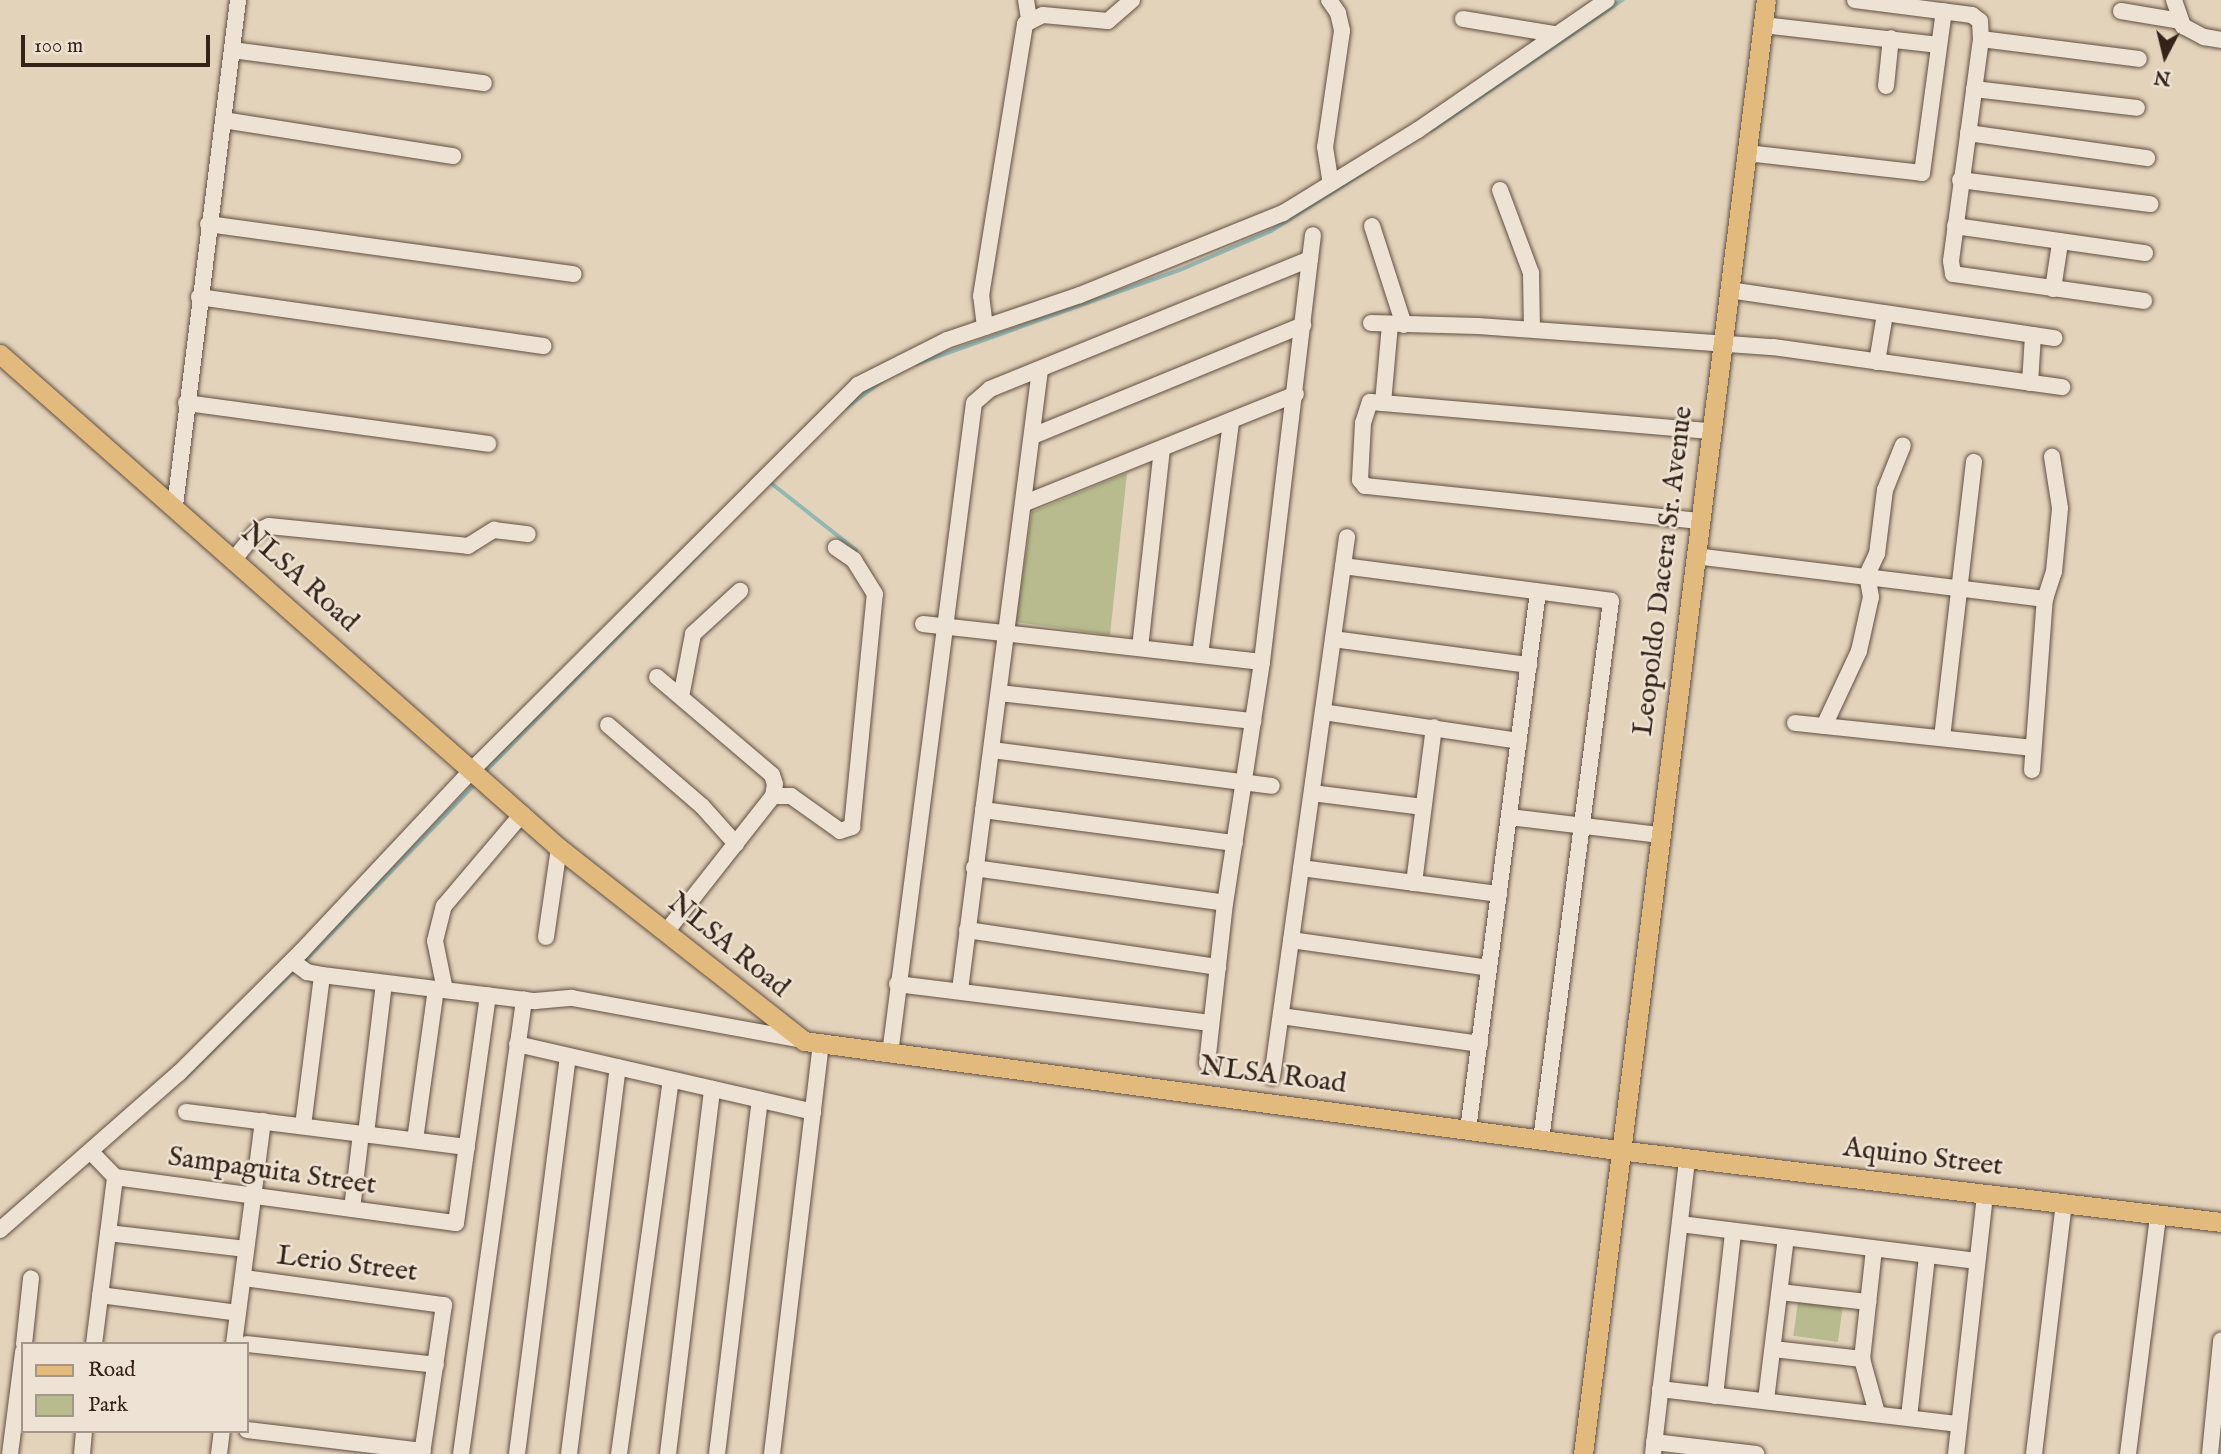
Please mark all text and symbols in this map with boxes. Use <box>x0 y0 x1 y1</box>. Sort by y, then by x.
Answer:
scale bar <box>24 21 214 65</box>
north arrow <box>2130 21 2200 91</box>
text: 100 m <box>34 33 83 60</box>
text: N <box>2153 64 2172 90</box>
street label: Leopoldo Dacera Sr. Avenue <box>1627 404 1701 738</box>
street label: NLSA Road <box>233 516 365 640</box>
street label: NLSA Road <box>660 887 796 1005</box>
street label: NLSA Road <box>1198 1050 1348 1102</box>
street label: Aquino Street <box>1841 1132 2005 1184</box>
street label: Sampaguita Street <box>166 1141 378 1203</box>
street label: Lerio Street <box>275 1240 419 1290</box>
legend <box>21 1342 248 1433</box>
text: Road <box>88 1357 135 1384</box>
text: Park <box>88 1392 128 1419</box>

